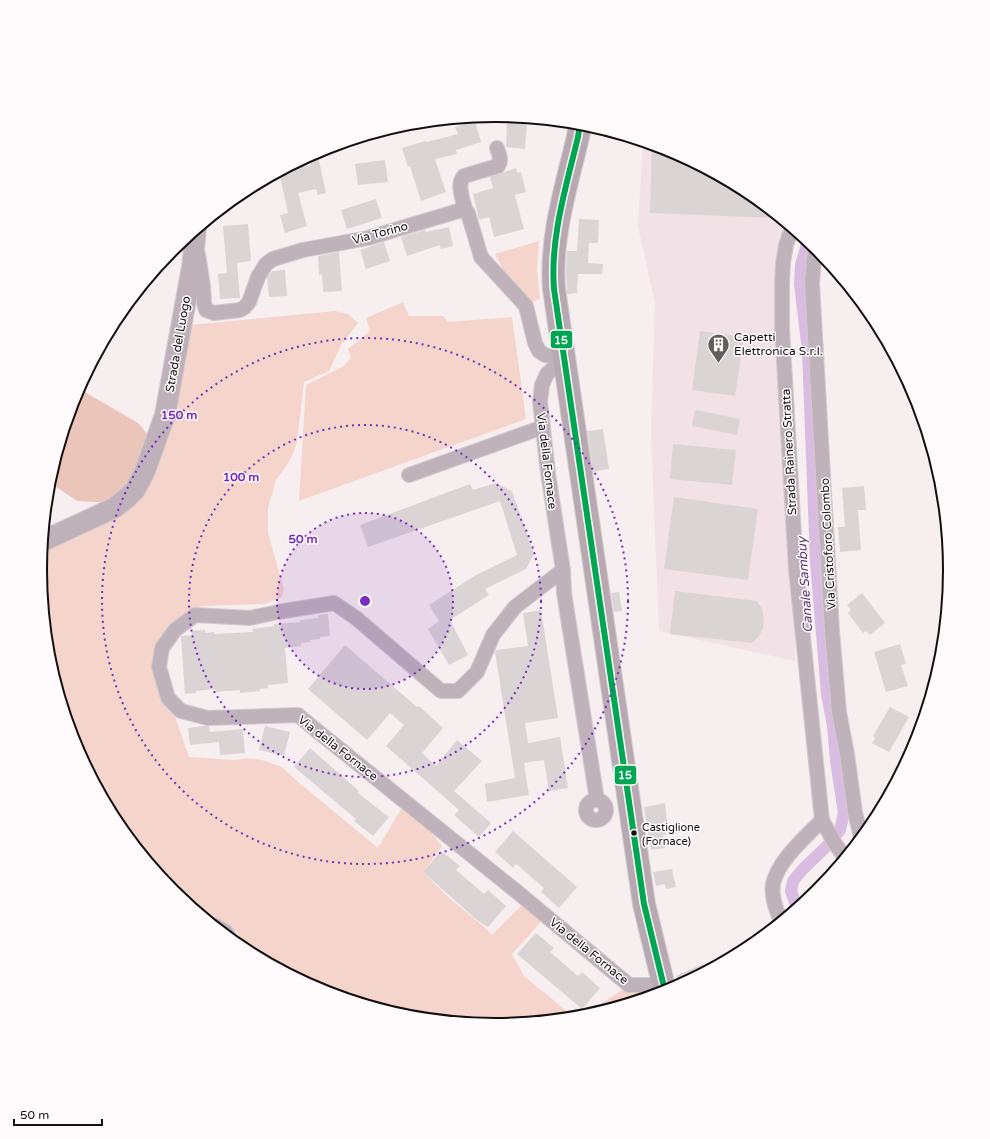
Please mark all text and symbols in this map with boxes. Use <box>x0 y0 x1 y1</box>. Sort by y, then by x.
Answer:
street label: Via Torino <box>351 219 409 247</box>
street label: Strada del Luogo <box>163 295 193 393</box>
line badge: 15 <box>550 330 573 349</box>
place label: Capetti Elettronica S.r.l. <box>734 330 823 358</box>
building icon: Capetti Elettronica S.r.l. <box>705 331 731 364</box>
text: 15 <box>554 334 568 347</box>
street label: Strada Rainero Stratta <box>779 388 799 516</box>
text: 150 m <box>161 408 197 422</box>
street label: Via della Fornace <box>534 412 560 510</box>
text: 100 m <box>223 470 259 484</box>
street label: Via Cristoforo Colombo <box>818 478 838 610</box>
text: 50 m <box>288 532 318 546</box>
water label: Canale Sambuy <box>794 535 816 633</box>
centre of rings <box>358 594 372 608</box>
street label: Via della Fornace <box>295 713 381 784</box>
line badge: 15 <box>614 765 637 785</box>
text: 15 <box>618 769 632 782</box>
place label: Castiglione (Fornace) <box>642 821 700 848</box>
marker: Castiglione (Fornace) <box>629 828 639 838</box>
street label: Via della Fornace <box>547 915 631 987</box>
scale bar <box>14 1101 102 1127</box>
text: 50 m <box>20 1108 49 1122</box>

